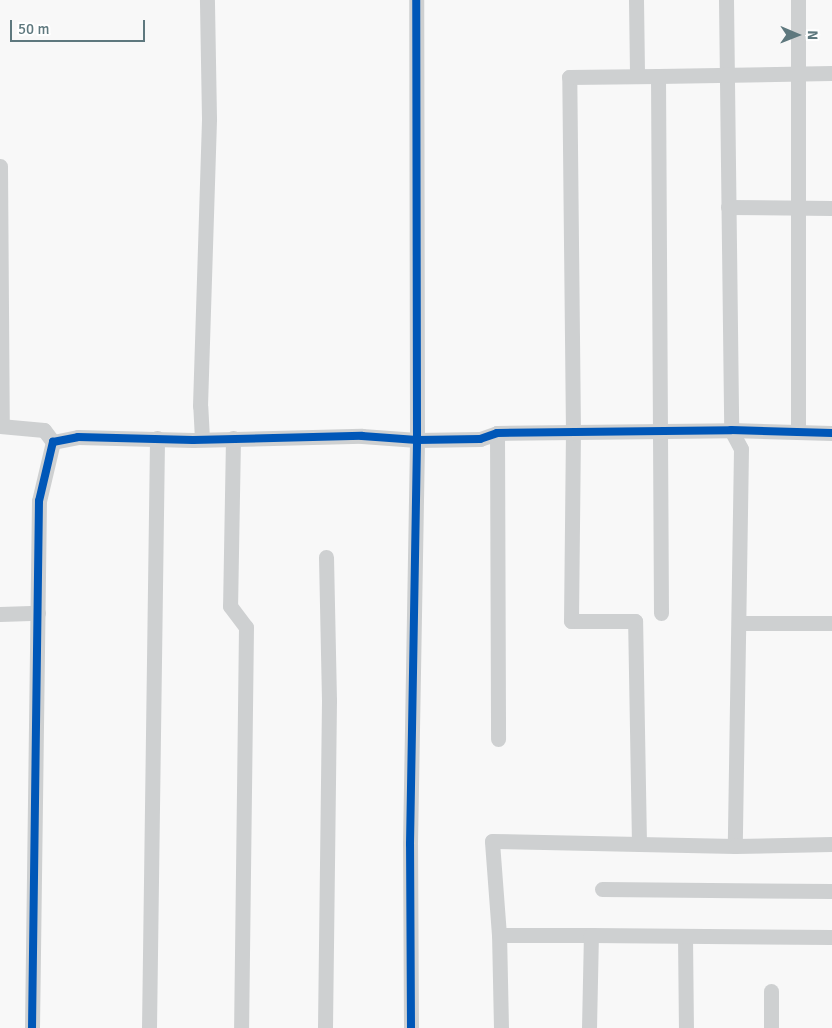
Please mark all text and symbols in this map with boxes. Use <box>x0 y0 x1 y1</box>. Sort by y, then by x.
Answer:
scale bar <box>12 10 148 42</box>
north arrow <box>772 10 822 60</box>
text: 50 m <box>18 20 49 38</box>
text: N <box>804 30 821 40</box>

